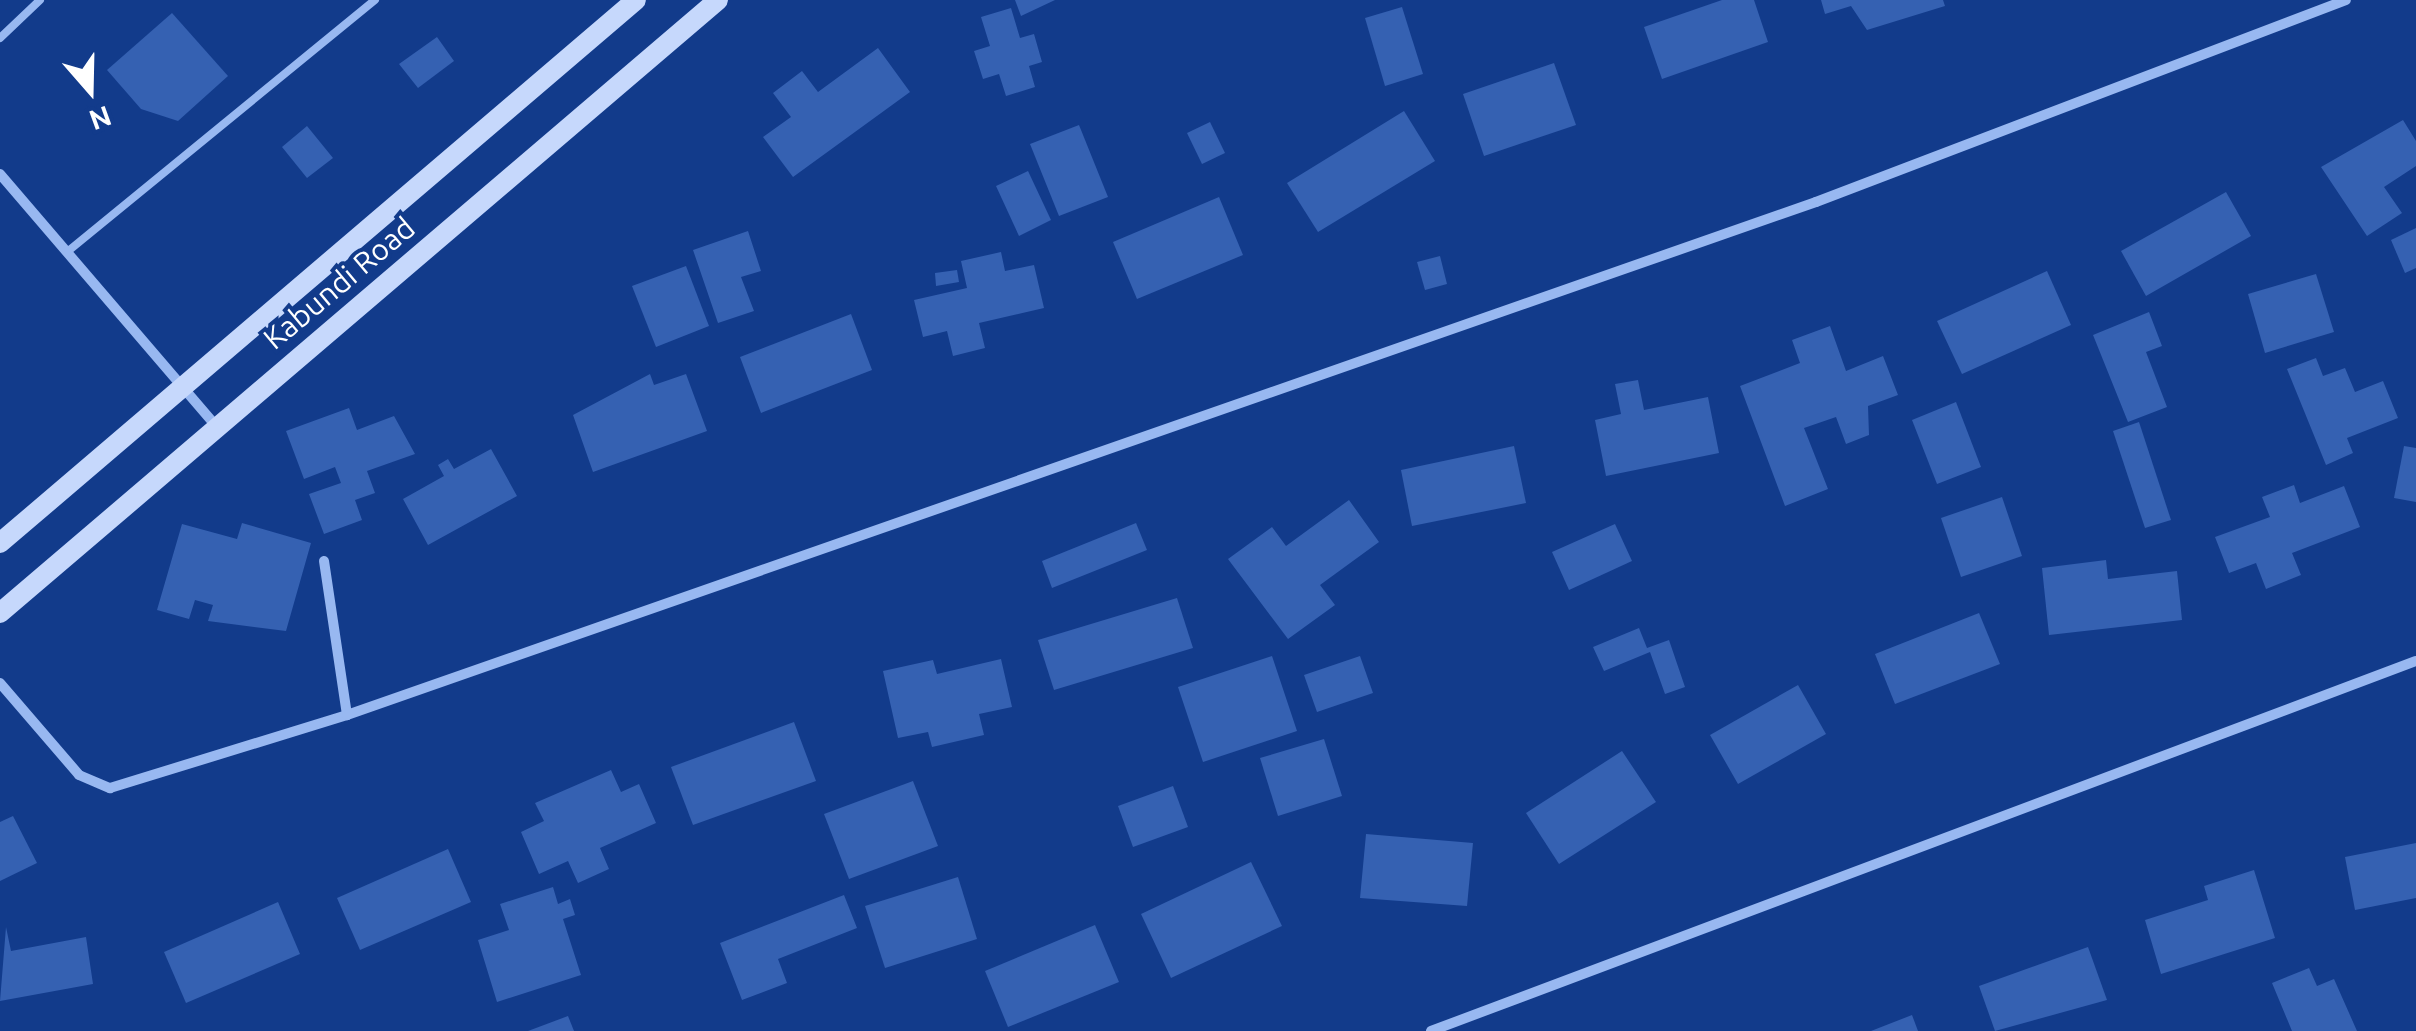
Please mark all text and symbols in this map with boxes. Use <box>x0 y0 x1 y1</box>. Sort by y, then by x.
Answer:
north arrow <box>40 40 140 140</box>
text: N <box>85 101 116 137</box>
street label: Kabundi Road <box>256 209 422 357</box>

